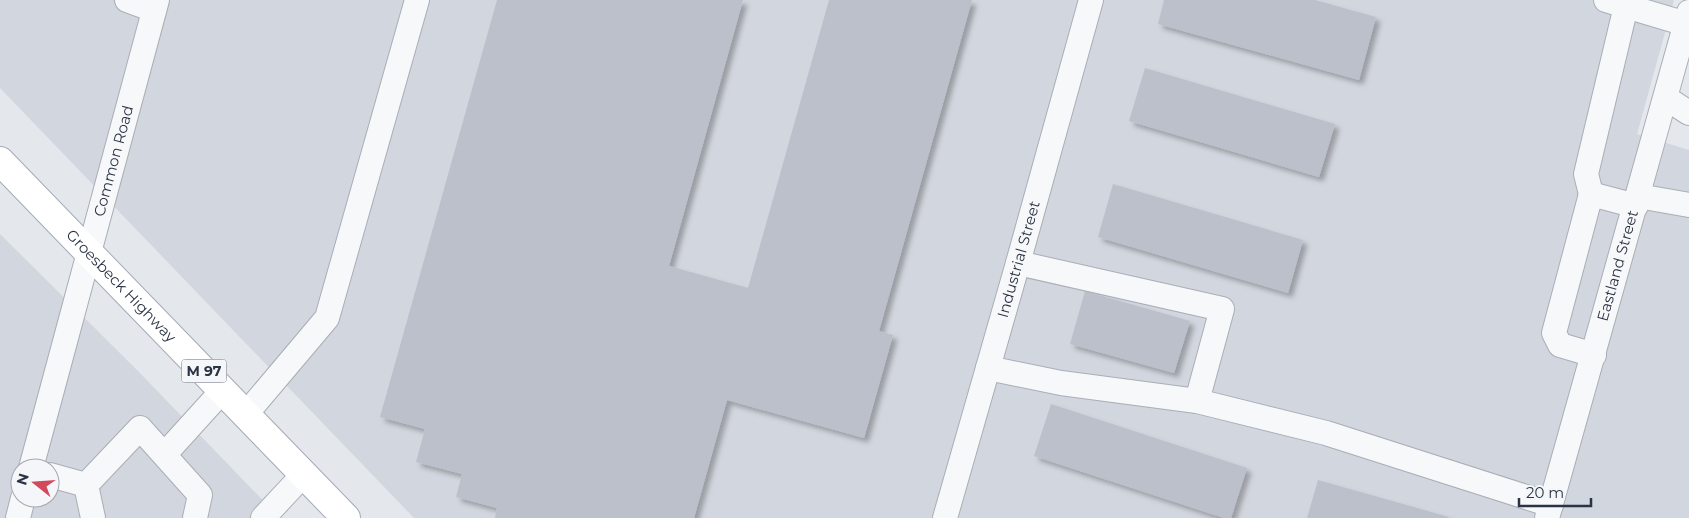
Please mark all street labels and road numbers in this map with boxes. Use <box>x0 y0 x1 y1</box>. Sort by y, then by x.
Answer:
street label: Common Road <box>89 103 137 218</box>
street label: Industrial Street <box>993 199 1044 320</box>
street label: Eastland Street <box>1593 208 1642 323</box>
street label: Groesbeck Highway <box>62 225 181 347</box>
road number: M 97 <box>182 360 226 382</box>

